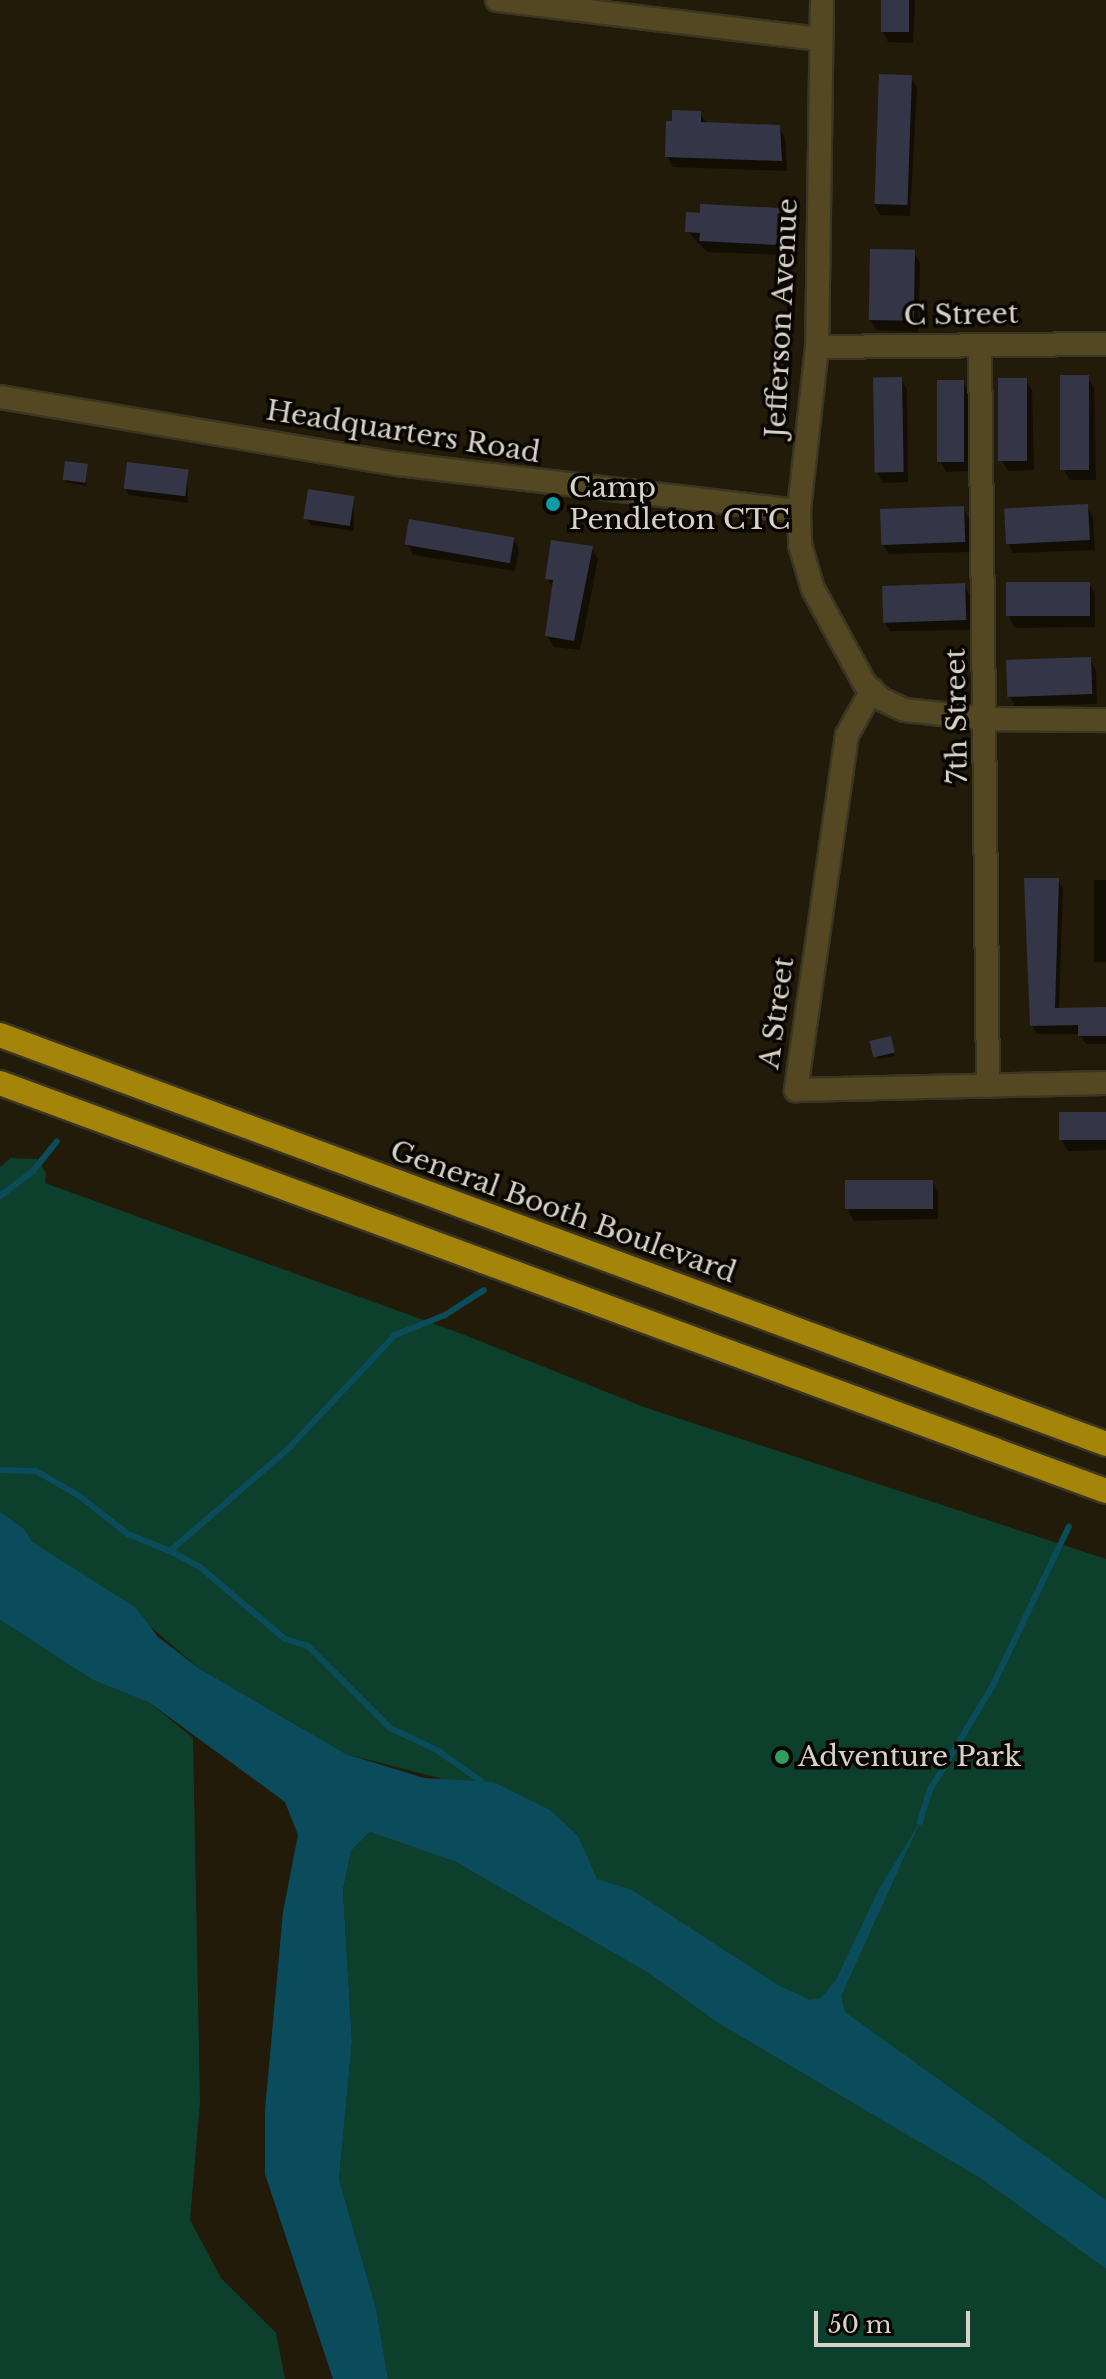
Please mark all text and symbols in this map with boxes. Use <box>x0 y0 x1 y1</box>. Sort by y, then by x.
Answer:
street label: Jefferson Avenue <box>759 197 805 439</box>
street label: C Street <box>903 297 1019 333</box>
street label: Headquarters Road <box>264 394 542 470</box>
place label: Camp Pendleton CTC <box>569 471 790 537</box>
marker: Camp Pendleton CTC <box>544 495 562 513</box>
street label: 7th Street <box>939 648 975 784</box>
street label: A Street <box>752 954 802 1072</box>
street label: General Booth Boulevard <box>386 1134 740 1290</box>
place label: Adventure Park <box>798 1740 1021 1774</box>
marker: Adventure Park <box>773 1748 791 1766</box>
scale bar <box>818 2295 974 2345</box>
text: 50 m <box>828 2310 891 2339</box>

